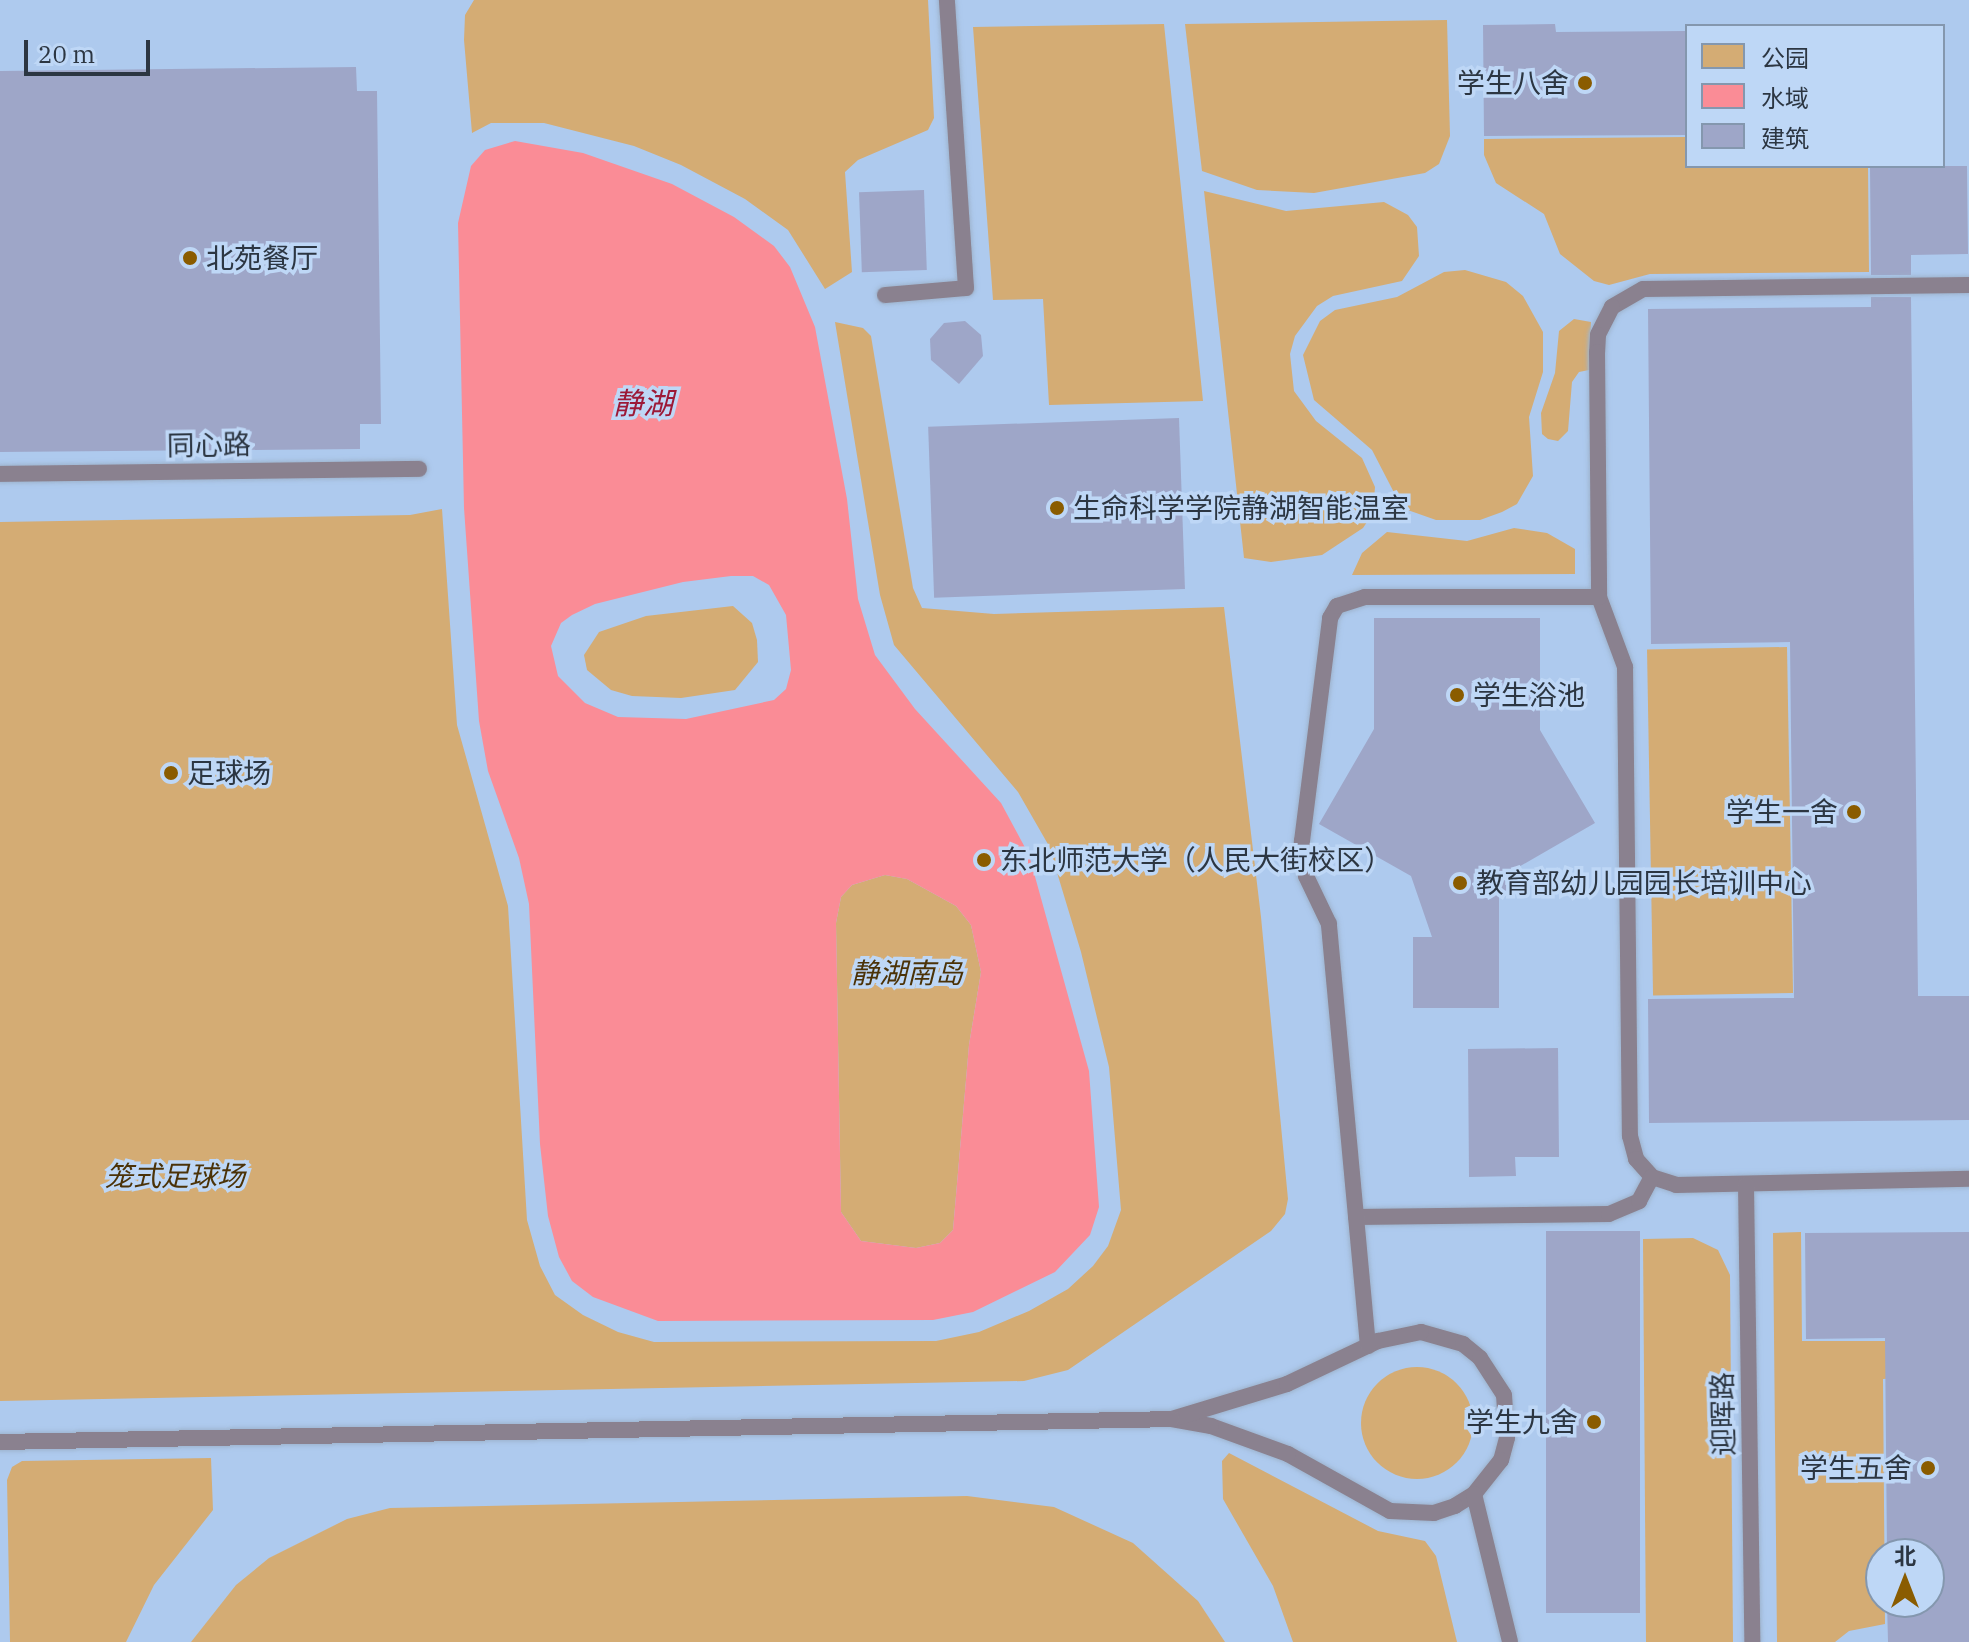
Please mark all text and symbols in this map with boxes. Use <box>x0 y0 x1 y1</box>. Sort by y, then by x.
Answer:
scale bar <box>28 24 154 74</box>
legend <box>1685 24 1945 168</box>
text: 20 m <box>38 38 95 70</box>
text: 公园 <box>1761 42 1809 74</box>
place label: 学生八舍 <box>1457 66 1569 100</box>
marker: 学生八舍 <box>1576 74 1594 92</box>
text: 水域 <box>1761 82 1809 114</box>
text: 建筑 <box>1761 122 1809 154</box>
place label: 北苑餐厅 <box>206 241 318 275</box>
marker: 北苑餐厅 <box>181 249 199 267</box>
water label: 静湖 <box>613 385 673 421</box>
street label: 同心路 <box>167 427 251 463</box>
place label: 生命科学学院静湖智能温室 <box>1073 491 1409 525</box>
marker: 生命科学学院静湖智能温室 <box>1048 499 1066 517</box>
place label: 学生浴池 <box>1473 678 1585 712</box>
marker: 学生浴池 <box>1448 686 1466 704</box>
place label: 足球场 <box>187 756 271 790</box>
marker: 足球场 <box>162 764 180 782</box>
place label: 学生一舍 <box>1726 795 1838 829</box>
marker: 学生一舍 <box>1845 803 1863 821</box>
place label: 东北师范大学（人民大街校区） <box>1000 843 1392 877</box>
marker: 东北师范大学（人民大街校区） <box>975 851 993 869</box>
place label: 教育部幼儿园园长培训中心 <box>1476 866 1812 900</box>
marker: 教育部幼儿园园长培训中心 <box>1451 874 1469 892</box>
park label: 静湖南岛 <box>851 956 963 990</box>
park label: 笼式足球场 <box>105 1159 245 1193</box>
street label: 迎晖路 <box>1705 1372 1741 1456</box>
place label: 学生九舍 <box>1466 1405 1578 1439</box>
marker: 学生九舍 <box>1585 1413 1603 1431</box>
place label: 学生五舍 <box>1800 1451 1912 1485</box>
marker: 学生五舍 <box>1919 1459 1937 1477</box>
north arrow <box>1865 1538 1945 1618</box>
text: 北 <box>1894 1541 1916 1570</box>

